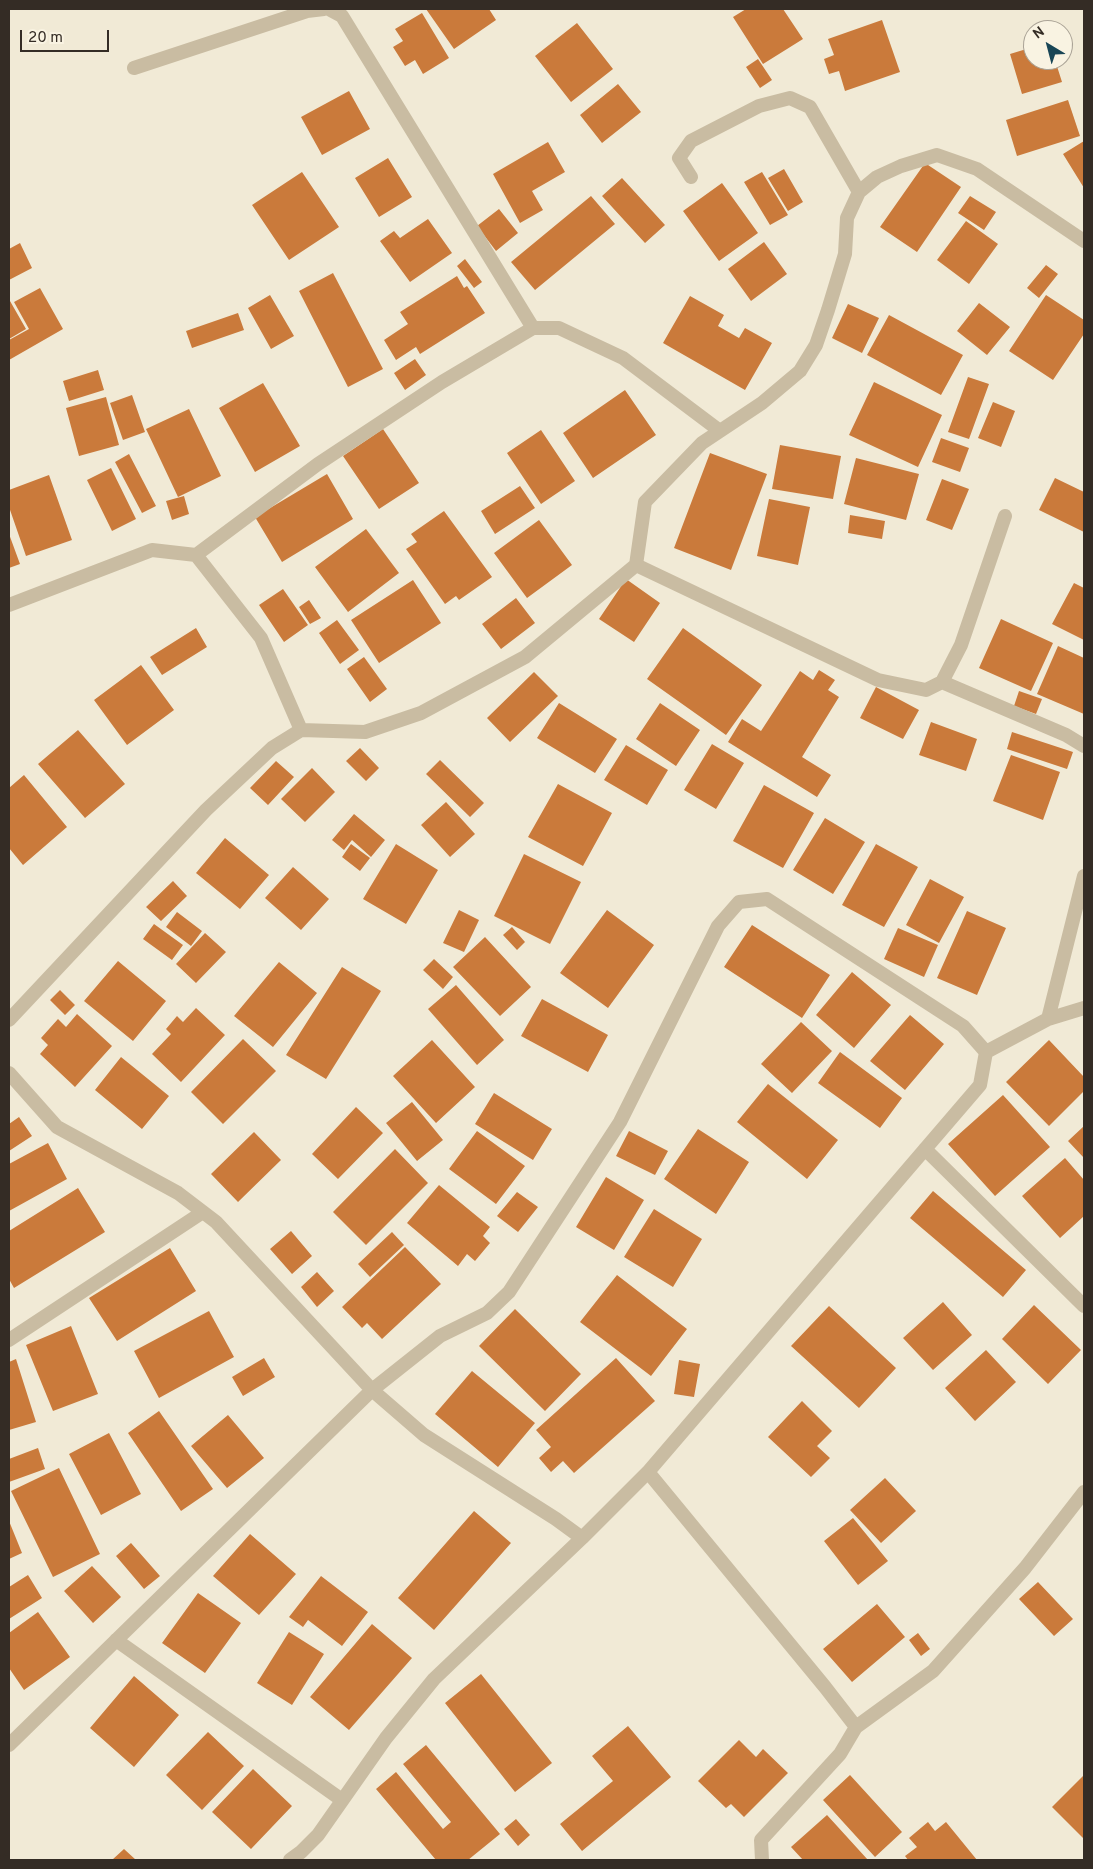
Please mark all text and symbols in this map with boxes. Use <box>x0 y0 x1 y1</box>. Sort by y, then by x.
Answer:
scale bar <box>22 20 111 52</box>
north arrow <box>1023 20 1073 70</box>
text: N <box>1030 24 1048 43</box>
text: 20 m <box>28 29 63 48</box>

